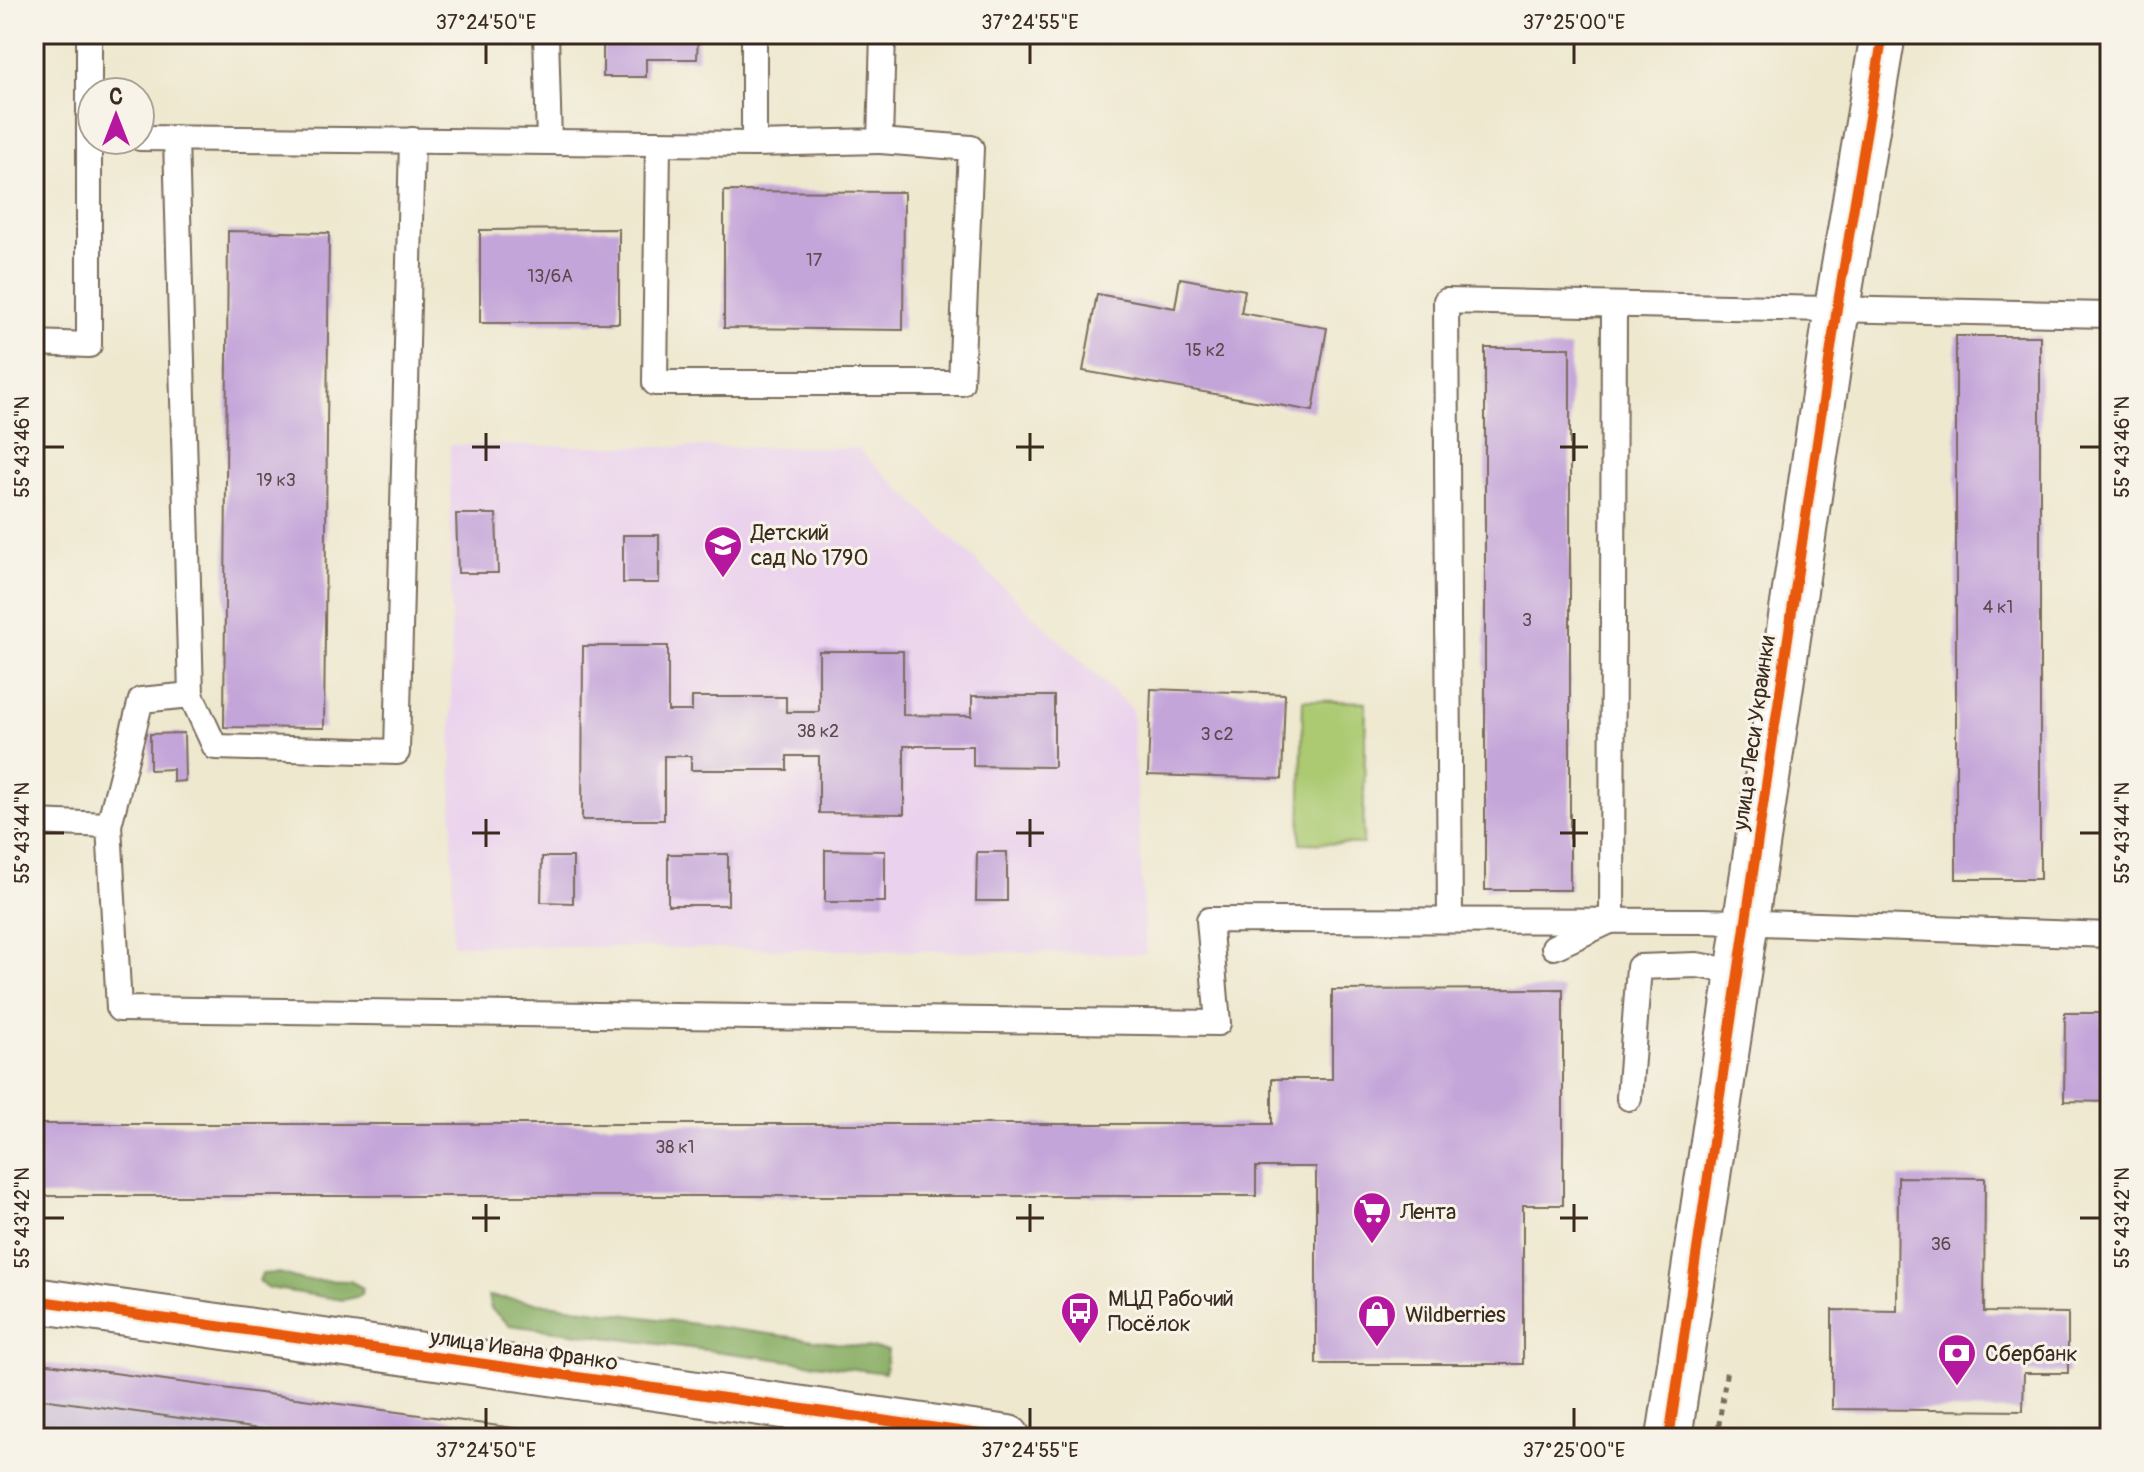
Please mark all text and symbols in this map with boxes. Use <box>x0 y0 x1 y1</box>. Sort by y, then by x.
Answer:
text: 37°24'50"E <box>436 10 536 35</box>
text: 37°24'55"E <box>981 10 1079 35</box>
text: 37°25'00"E <box>1523 10 1625 35</box>
north arrow <box>76 76 156 156</box>
text: С <box>109 83 123 111</box>
house number: 17 <box>806 249 823 272</box>
house number: 13/6А <box>527 265 573 288</box>
house number: 15 к2 <box>1185 339 1225 362</box>
text: 55°43'46"N <box>10 396 35 498</box>
text: 55°43'46"N <box>2110 396 2135 498</box>
house number: 19 к3 <box>256 469 296 492</box>
place label: Детский сад № 1790 <box>750 519 868 572</box>
school or university icon: Детский сад № 1790 <box>702 524 744 579</box>
house number: 4 к1 <box>1983 596 2013 619</box>
house number: 3 <box>1522 609 1532 632</box>
street label: улица Леси Украинки <box>1726 634 1782 833</box>
house number: 38 к2 <box>797 720 839 743</box>
house number: 3 с2 <box>1200 723 1234 746</box>
text: 55°43'44"N <box>10 782 35 884</box>
text: 55°43'44"N <box>2110 782 2135 884</box>
house number: 38 к1 <box>655 1136 695 1159</box>
text: 55°43'42"N <box>10 1167 35 1269</box>
text: 55°43'42"N <box>2110 1167 2135 1269</box>
supermarket icon: Лента <box>1351 1190 1393 1245</box>
place label: Лента <box>1399 1198 1456 1226</box>
house number: 36 <box>1931 1233 1951 1256</box>
place label: МЦД Рабочий Посёлок <box>1108 1285 1234 1338</box>
bus stop icon: МЦД Рабочий Посёлок <box>1059 1290 1101 1345</box>
shop icon: Wildberries <box>1356 1293 1398 1348</box>
place label: Wildberries <box>1405 1301 1506 1329</box>
street label: улица Ивана Франко <box>427 1323 620 1377</box>
bank icon: Сбербанк <box>1936 1332 1978 1387</box>
place label: Сбербанк <box>1985 1340 2078 1368</box>
text: 37°24'50"E <box>436 1438 536 1463</box>
text: 37°24'55"E <box>981 1438 1079 1463</box>
text: 37°25'00"E <box>1523 1438 1625 1463</box>

